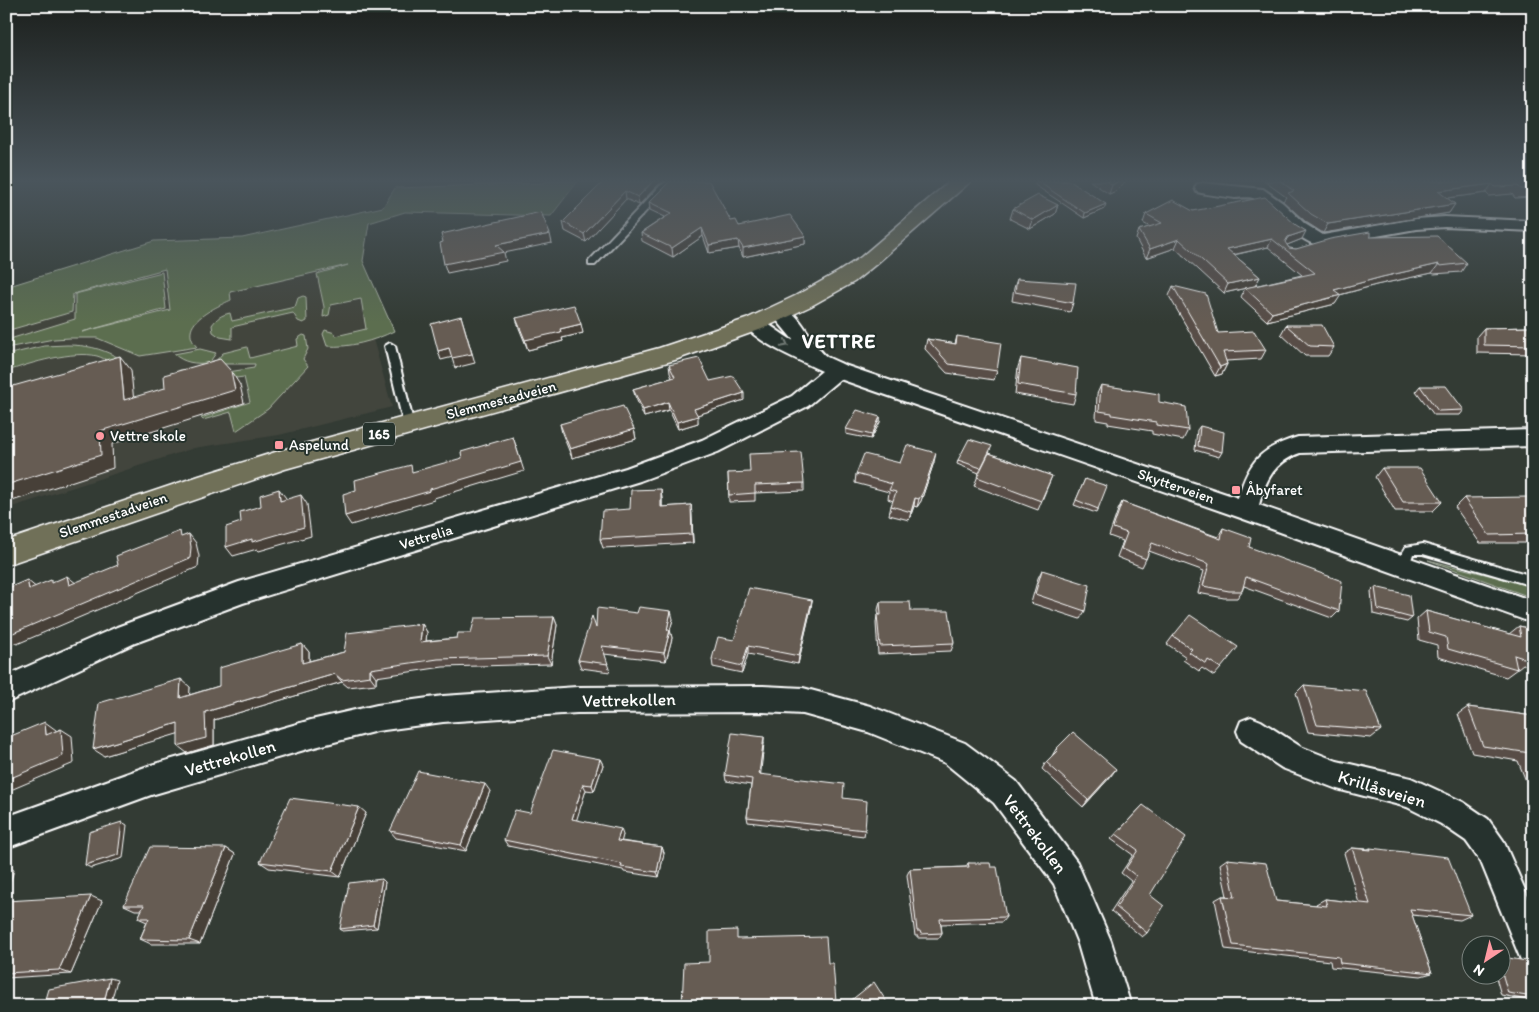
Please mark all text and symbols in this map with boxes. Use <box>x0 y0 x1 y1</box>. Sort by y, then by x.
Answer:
district label: VETTRE <box>802 329 876 353</box>
one-way arrow <box>780 338 789 348</box>
street label: Slemmestadveien <box>444 377 558 423</box>
road number: 165 <box>363 422 395 446</box>
place label: Vettre skole <box>110 427 186 445</box>
marker: Vettre skole <box>94 430 106 442</box>
place label: Aspelund <box>289 436 349 454</box>
marker: Aspelund <box>273 439 285 451</box>
street label: Skytterveien <box>1135 464 1217 508</box>
place label: Åbyfaret <box>1246 481 1303 499</box>
marker: Åbyfaret <box>1230 484 1242 496</box>
street label: Slemmestadveien <box>57 488 169 542</box>
street label: Vettrelia <box>397 520 455 554</box>
street label: Vettrekollen <box>582 688 676 712</box>
street label: Vettrekollen <box>182 734 278 781</box>
street label: Krillåsveien <box>1335 765 1429 813</box>
street label: Vettrekollen <box>998 790 1072 878</box>
north arrow <box>1462 934 1512 984</box>
text: N <box>1470 961 1488 980</box>

